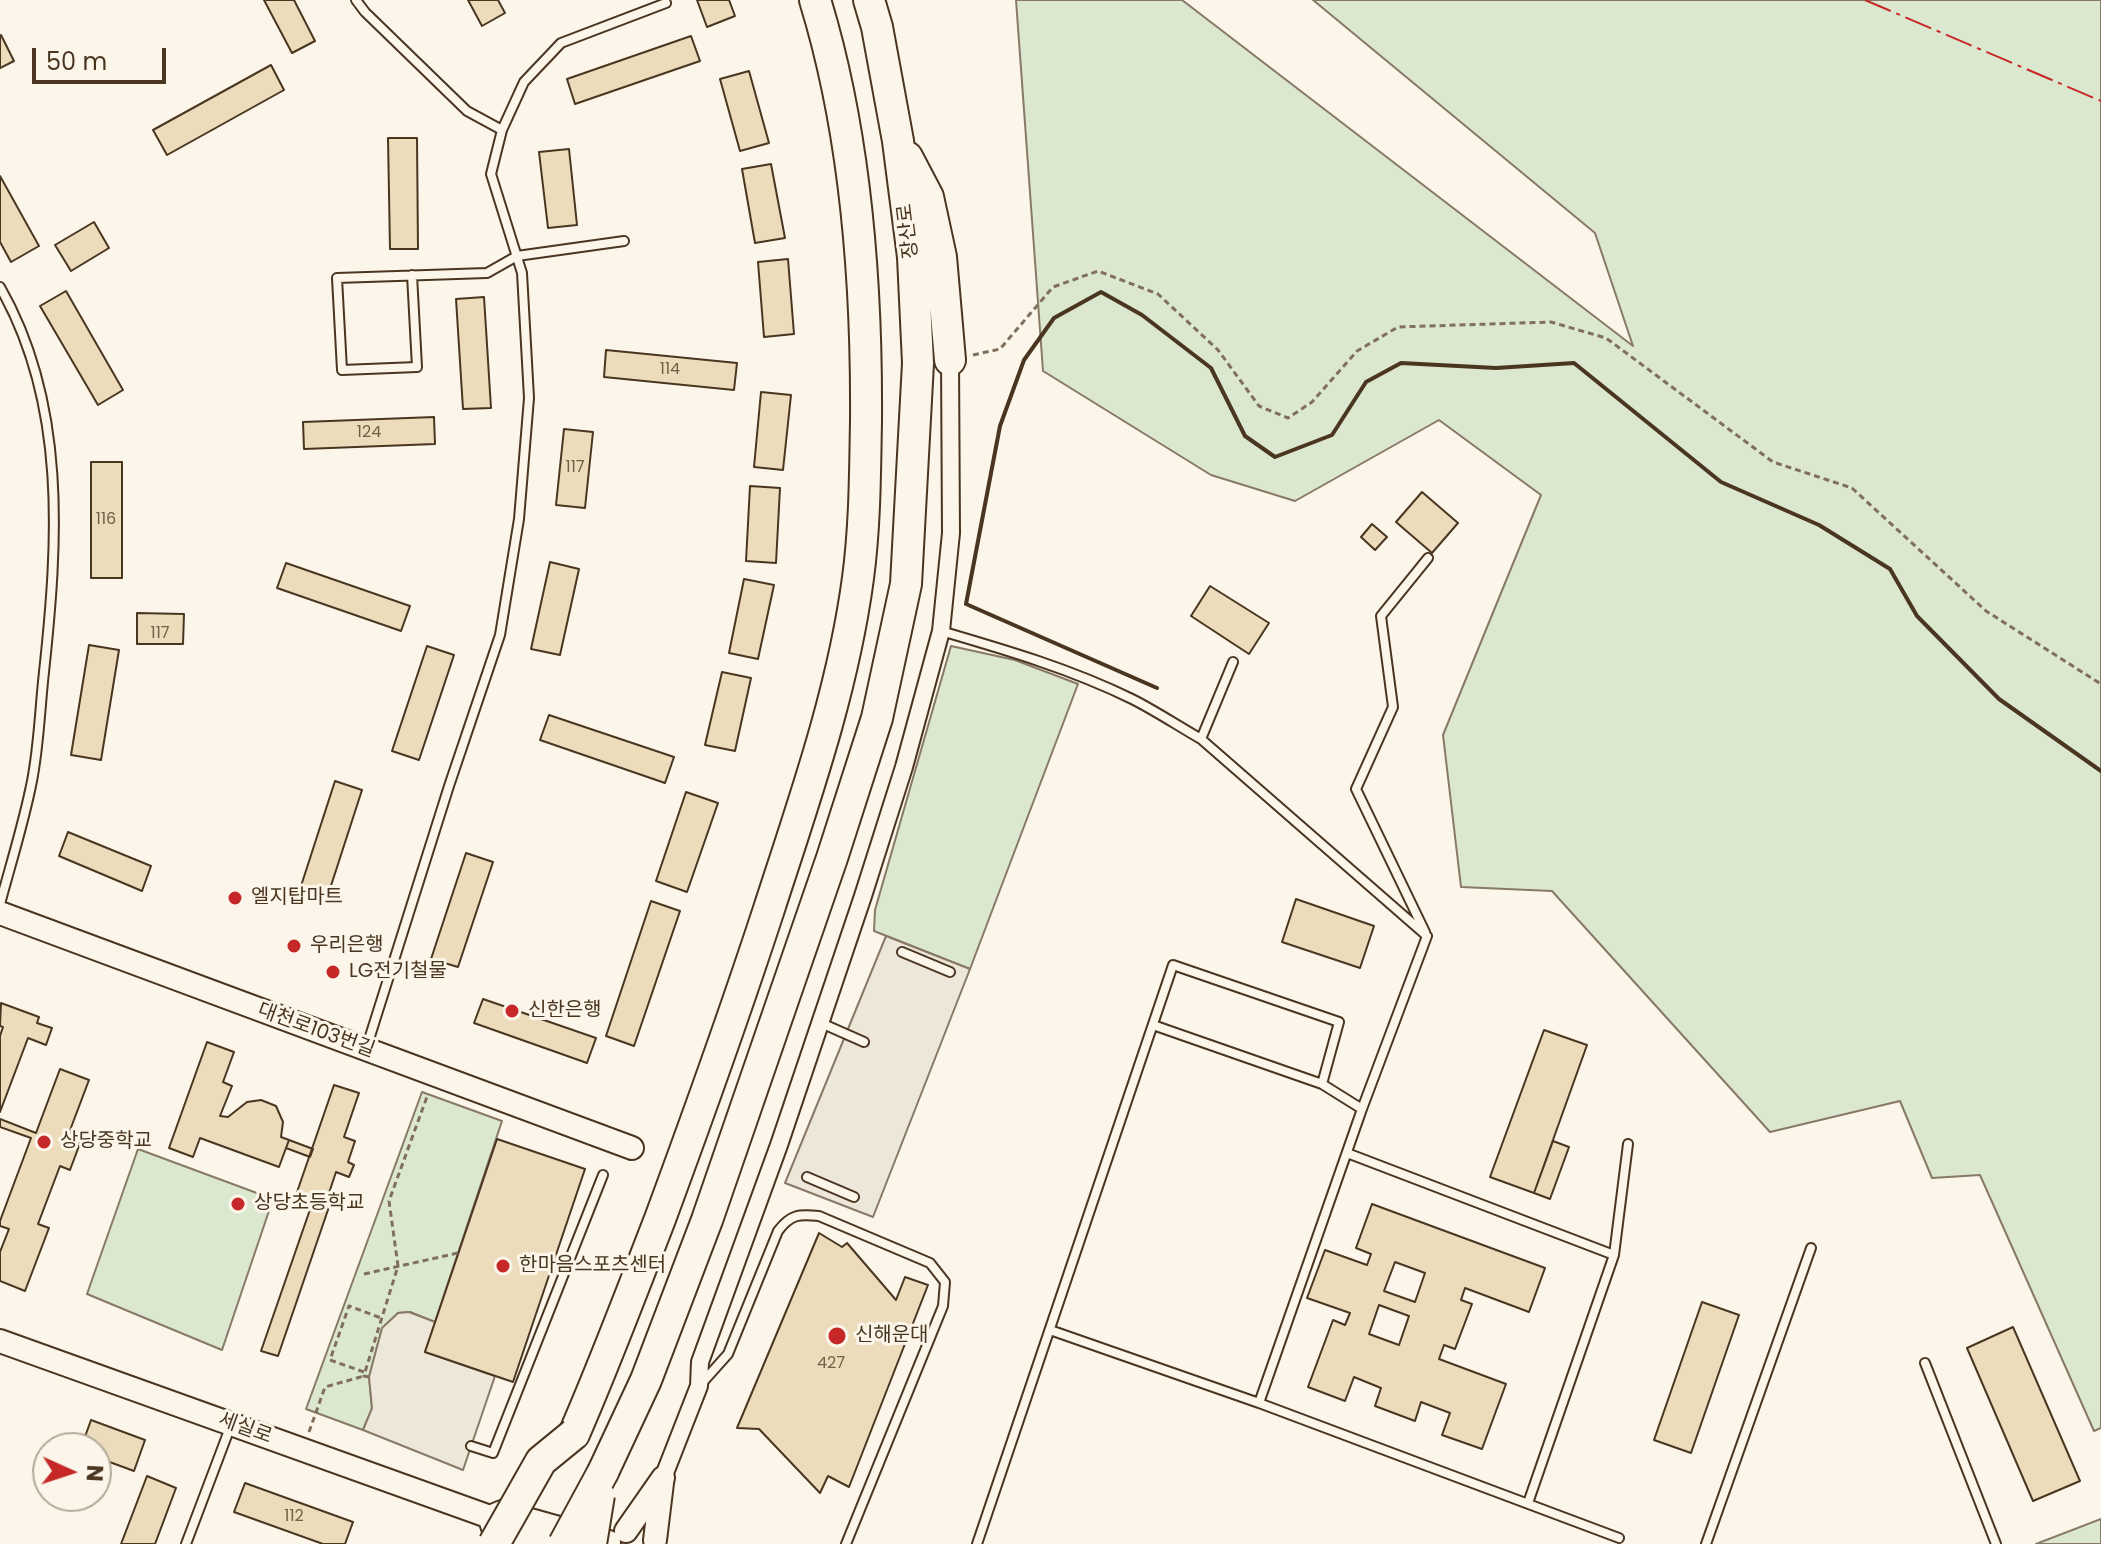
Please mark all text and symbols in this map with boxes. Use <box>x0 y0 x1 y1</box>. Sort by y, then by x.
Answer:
scale bar <box>36 32 170 82</box>
text: 50 m <box>46 45 107 78</box>
street label: 장산로 <box>894 202 924 260</box>
house number: 114 <box>660 360 680 380</box>
house number: 124 <box>357 423 381 443</box>
house number: 117 <box>566 458 584 478</box>
house number: 116 <box>96 510 116 530</box>
house number: 117 <box>151 624 169 644</box>
place label: 엘지탑마트 <box>251 886 343 910</box>
marker: 엘지탑마트 <box>226 889 244 907</box>
place label: 우리은행 <box>310 934 384 958</box>
marker: 우리은행 <box>285 937 303 955</box>
place label: LG전기철물 <box>349 960 447 984</box>
marker: LG전기철물 <box>324 963 342 981</box>
street label: 대천로103번길 <box>254 999 378 1063</box>
place label: 신한은행 <box>528 999 602 1023</box>
marker: 신한은행 <box>503 1002 521 1020</box>
place label: 상당중학교 <box>60 1130 152 1154</box>
marker: 상당중학교 <box>35 1133 53 1151</box>
place label: 상당초등학교 <box>254 1192 364 1216</box>
marker: 상당초등학교 <box>229 1195 247 1213</box>
place label: 한마음스포츠센터 <box>519 1254 666 1278</box>
marker: 한마음스포츠센터 <box>494 1257 512 1275</box>
place label: 신해운대 <box>855 1324 929 1348</box>
marker: 신해운대 <box>826 1325 848 1347</box>
house number: 427 <box>817 1354 845 1374</box>
street label: 세실로 <box>215 1408 275 1450</box>
north arrow <box>32 1432 112 1512</box>
text: N <box>79 1464 110 1482</box>
house number: 112 <box>284 1507 304 1527</box>

